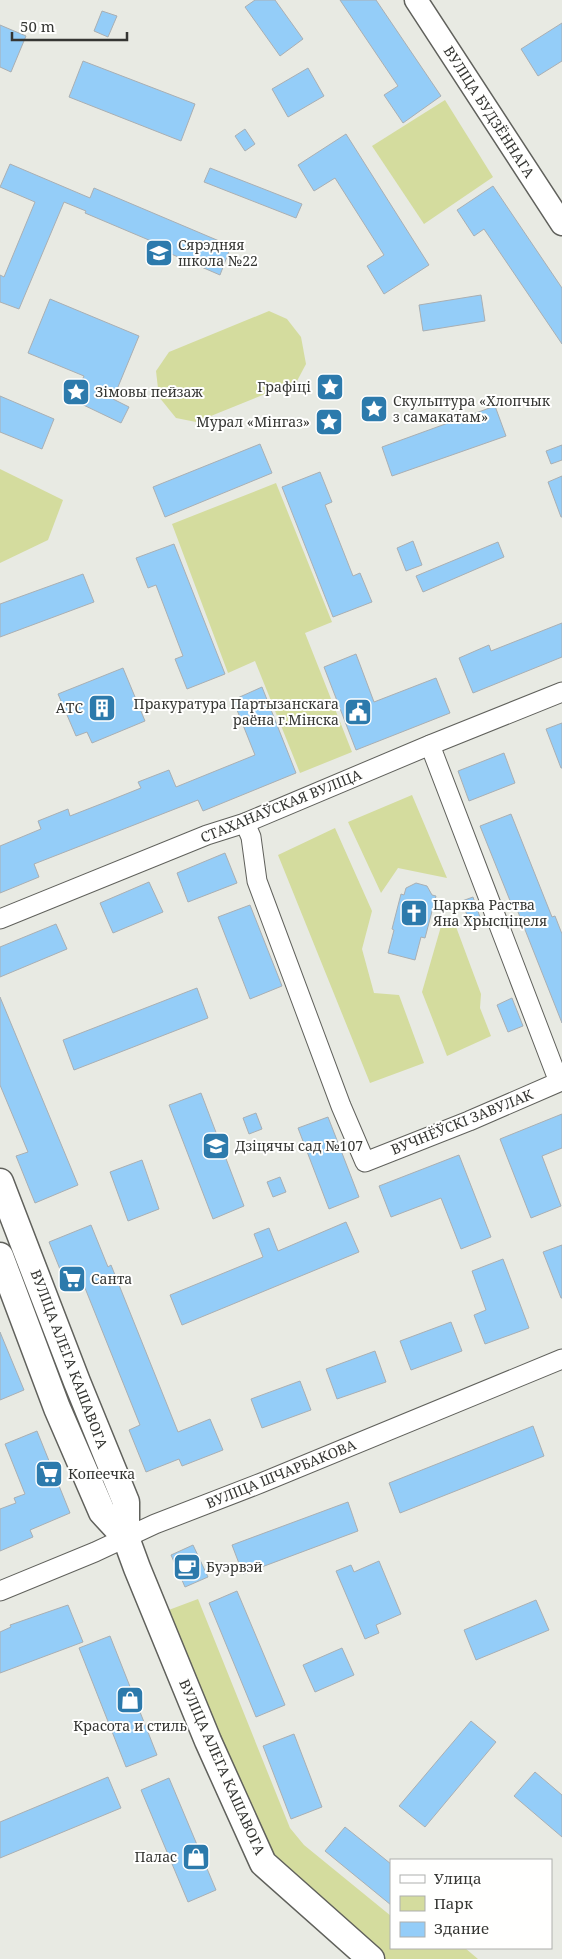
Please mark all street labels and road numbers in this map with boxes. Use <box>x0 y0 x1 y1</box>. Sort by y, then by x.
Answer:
street label: ВУЛІЦА БУДЗЁННАГА <box>440 42 539 181</box>
street label: СТАХАНАЎСКАЯ ВУЛІЦА <box>197 764 364 847</box>
street label: ВУЧНЁЎСКІ ЗАВУЛАК <box>388 1084 536 1159</box>
street label: ВУЛІЦА АЛЕГА КАШАВОГА <box>26 1267 113 1451</box>
street label: ВУЛІЦА ШЧАРБАКОВА <box>203 1435 359 1512</box>
street label: ВУЛІЦА АЛЕГА КАШАВОГА <box>175 1676 270 1858</box>

